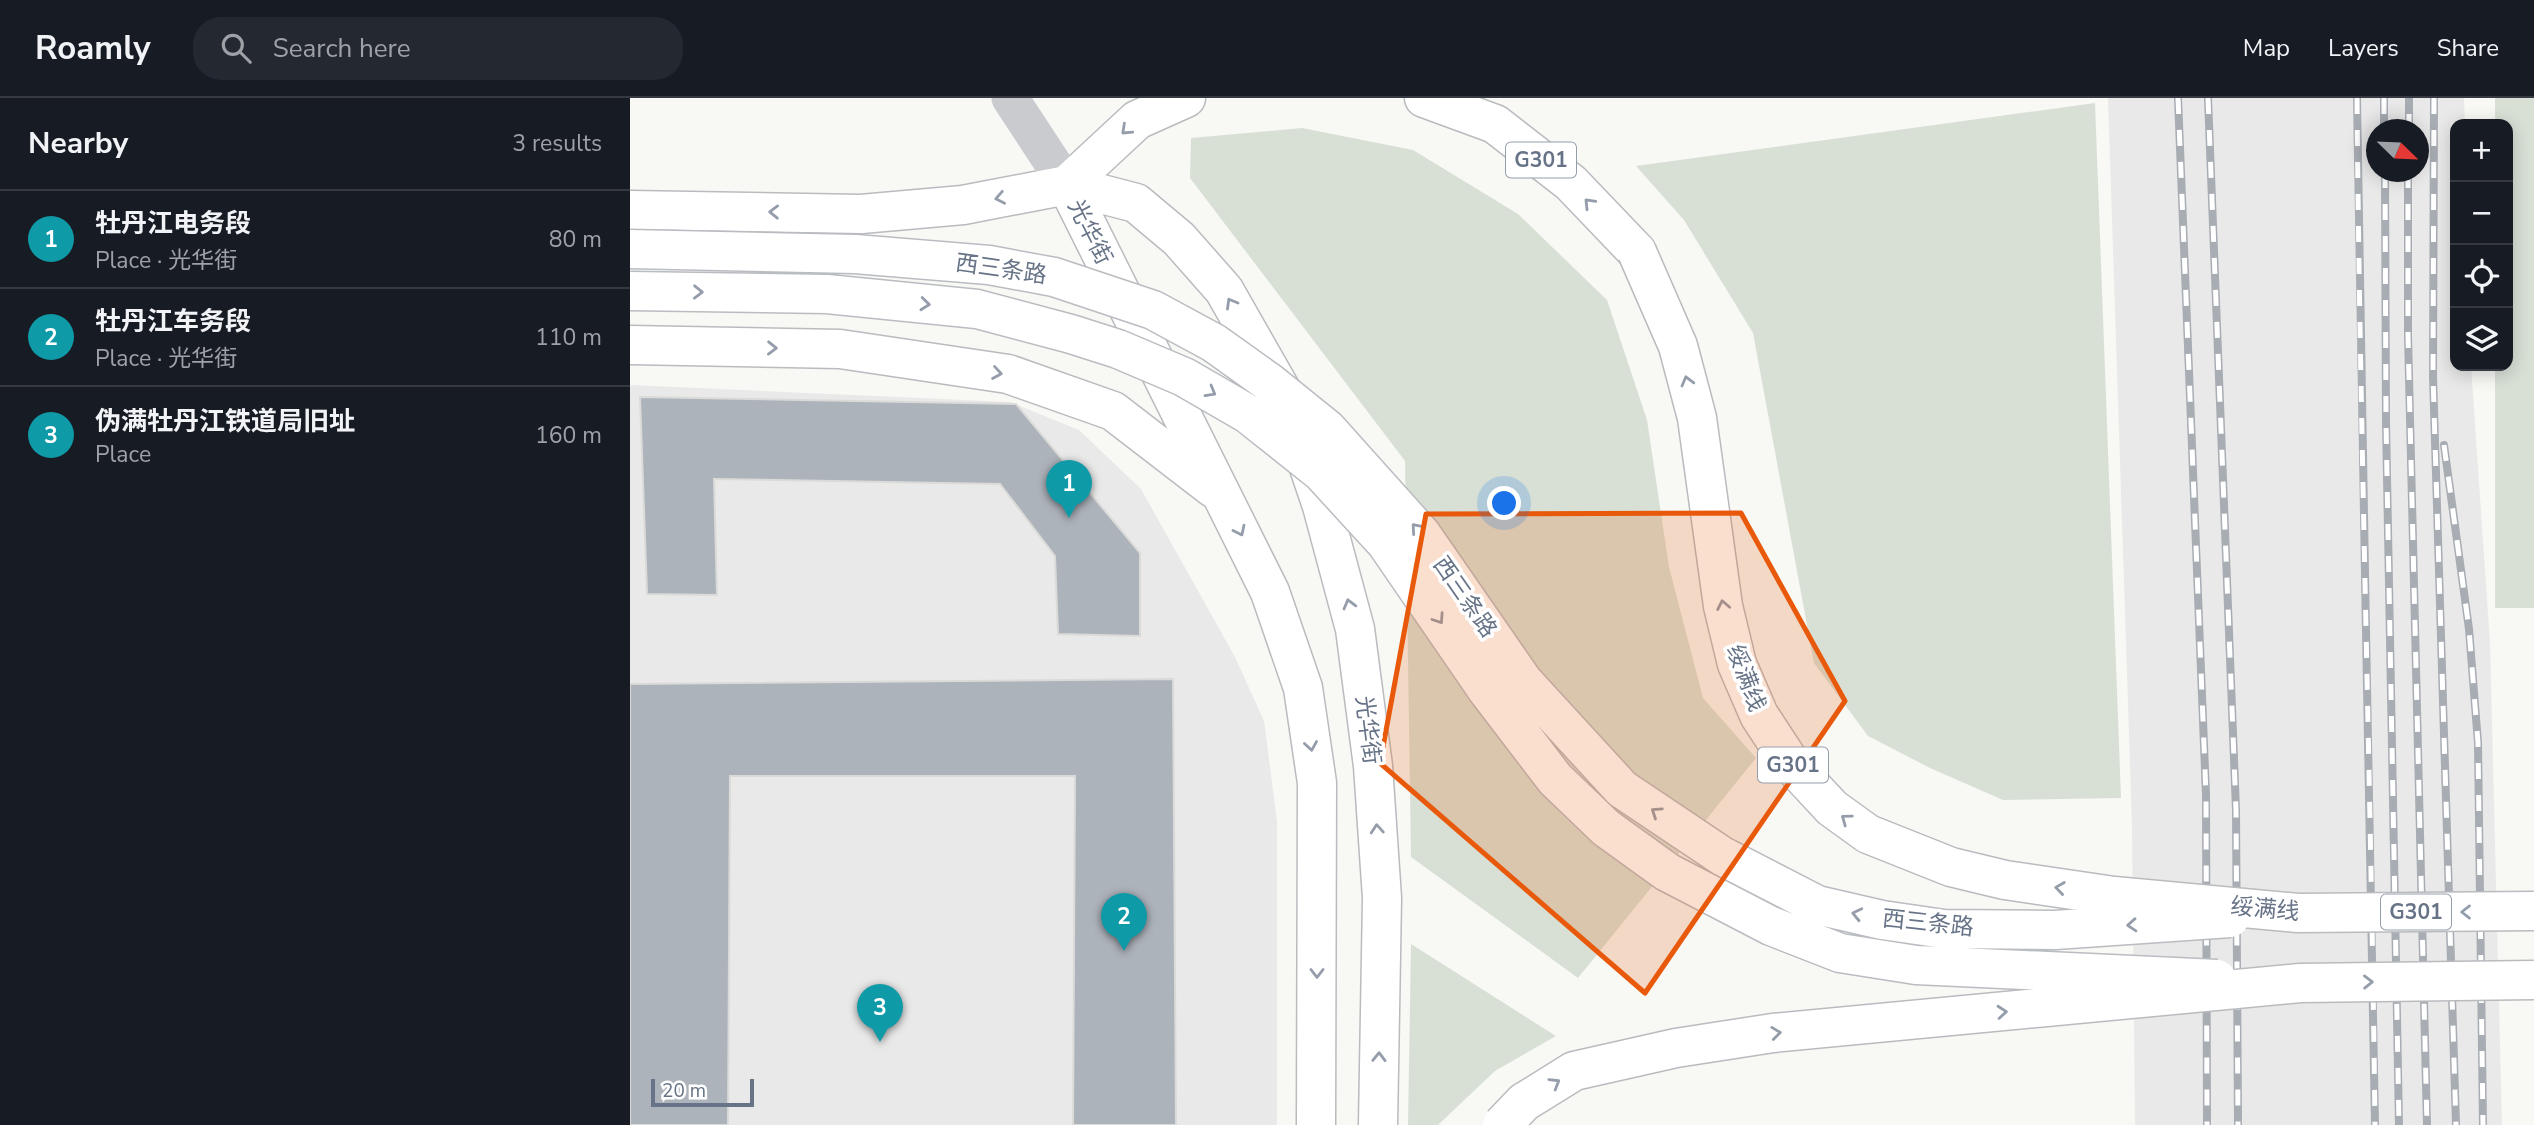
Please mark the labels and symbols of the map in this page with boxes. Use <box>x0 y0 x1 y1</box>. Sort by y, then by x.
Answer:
north arrow <box>2366 119 2429 182</box>
one-way arrow <box>1122 122 1135 135</box>
road number: G301 <box>1506 142 1576 178</box>
one-way arrow <box>994 190 1006 205</box>
street label: 光华街 <box>1061 194 1119 270</box>
one-way arrow <box>1585 198 1598 211</box>
one-way arrow <box>768 205 779 220</box>
street label: 西三条路 <box>953 247 1049 291</box>
one-way arrow <box>693 284 704 300</box>
one-way arrow <box>920 296 931 311</box>
one-way arrow <box>1226 297 1239 310</box>
one-way arrow <box>766 340 777 355</box>
one-way arrow <box>992 365 1003 380</box>
one-way arrow <box>1681 375 1695 387</box>
one-way arrow <box>1203 384 1216 397</box>
pin: 1 <box>1046 460 1092 518</box>
your location <box>1487 486 1521 520</box>
one-way arrow <box>1232 524 1246 536</box>
one-way arrow <box>1412 524 1424 537</box>
street label: 西三条路 <box>1426 550 1504 644</box>
one-way arrow <box>1342 598 1357 610</box>
one-way arrow <box>1717 599 1732 611</box>
one-way arrow <box>1431 612 1444 625</box>
street label: 绥满线 <box>1719 640 1773 716</box>
street label: 光华街 <box>1348 694 1388 766</box>
one-way arrow <box>1304 740 1319 752</box>
road number: G301 <box>1758 748 1828 782</box>
one-way arrow <box>1651 808 1664 820</box>
one-way arrow <box>1841 814 1854 827</box>
one-way arrow <box>1370 824 1385 835</box>
one-way arrow <box>2054 881 2066 896</box>
street label: 绥满线 <box>2229 891 2301 927</box>
pin: 2 <box>1101 893 1147 951</box>
road number: G301 <box>2381 894 2451 930</box>
street label: 西三条路 <box>1881 903 1975 943</box>
one-way arrow <box>2460 904 2471 920</box>
one-way arrow <box>1852 908 1864 922</box>
one-way arrow <box>2127 917 2138 932</box>
one-way arrow <box>1309 968 1325 979</box>
one-way arrow <box>2363 975 2374 990</box>
pin: 3 <box>857 984 903 1042</box>
one-way arrow <box>1996 1004 2008 1019</box>
one-way arrow <box>1770 1026 1781 1041</box>
one-way arrow <box>1371 1051 1387 1062</box>
scale bar <box>651 1076 754 1108</box>
one-way arrow <box>1548 1078 1561 1091</box>

